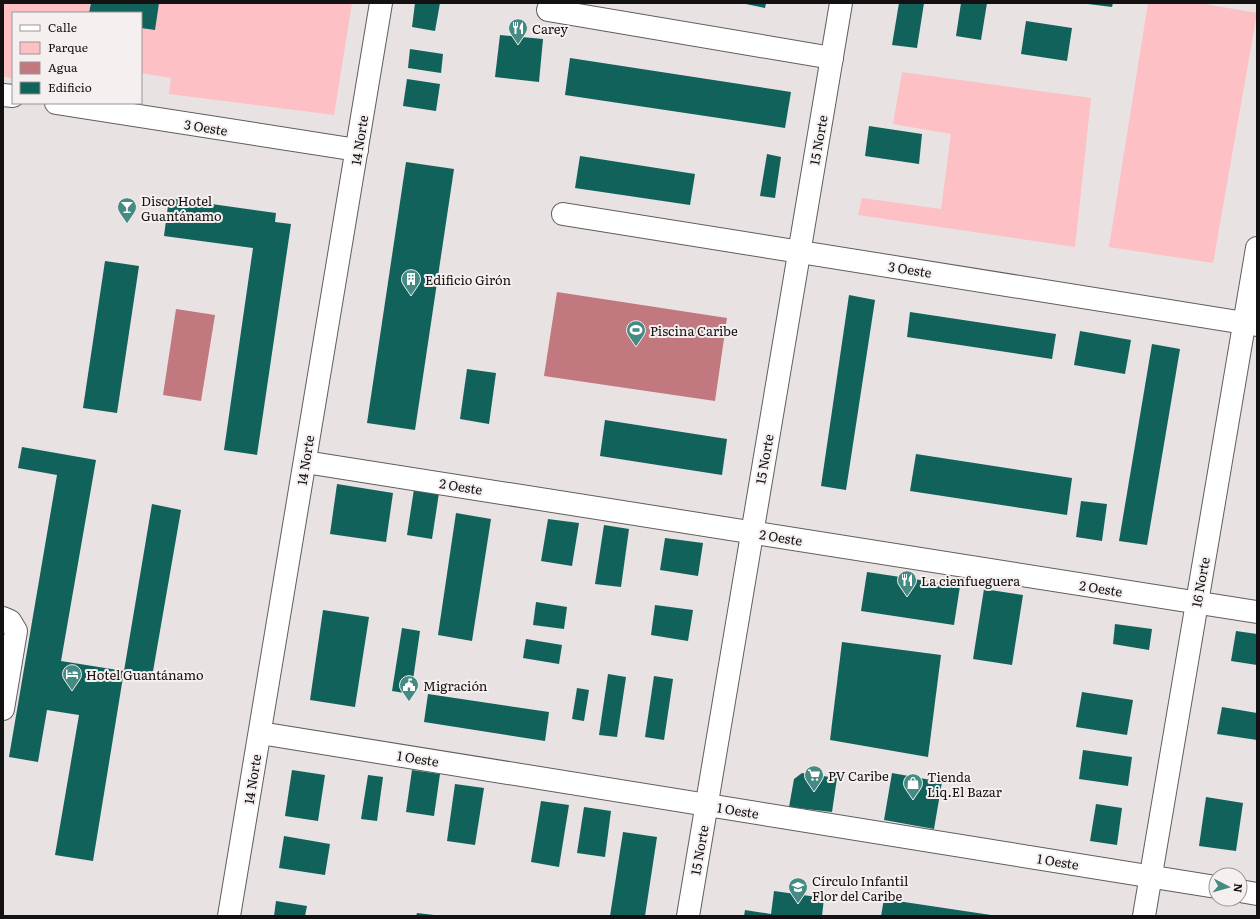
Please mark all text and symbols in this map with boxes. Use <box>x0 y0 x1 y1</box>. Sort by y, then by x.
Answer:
legend <box>12 12 142 104</box>
restaurant icon: Carey <box>507 17 529 45</box>
text: Calle <box>48 18 77 36</box>
place label: Carey <box>532 19 568 38</box>
text: Parque <box>48 38 88 56</box>
text: Agua <box>48 58 78 76</box>
text: Edificio <box>48 78 92 96</box>
street label: 14 Norte <box>346 113 372 166</box>
street label: 15 Norte <box>804 113 832 166</box>
street label: 3 Oeste <box>183 114 229 140</box>
place label: Disco Hotel Guantánamo <box>141 191 222 225</box>
bar icon: Disco Hotel Guantánamo <box>116 196 138 224</box>
street label: 3 Oeste <box>887 256 933 282</box>
building icon: Edificio Girón <box>400 268 422 296</box>
place label: Edificio Girón <box>425 270 512 289</box>
sports icon: Piscina Caribe <box>625 319 647 347</box>
place label: Piscina Caribe <box>650 321 738 340</box>
street label: 15 Norte <box>750 432 778 485</box>
street label: 14 Norte <box>292 433 318 486</box>
street label: 2 Oeste <box>438 473 484 499</box>
street label: 2 Oeste <box>758 524 804 550</box>
street label: 16 Norte <box>1186 555 1214 609</box>
restaurant icon: La cienfueguera <box>896 569 918 597</box>
place label: La cienfueguera <box>921 571 1020 590</box>
street label: 2 Oeste <box>1078 575 1124 601</box>
hotel icon: Hotel Guantánamo <box>61 663 83 691</box>
place label: Hotel Guantánamo <box>86 665 204 684</box>
public building icon: Migración <box>398 674 420 702</box>
place label: Migración <box>423 676 488 695</box>
street label: 1 Oeste <box>396 745 440 771</box>
street label: 14 Norte <box>239 752 265 805</box>
supermarket icon: PV Caribe <box>803 764 825 792</box>
place label: PV Caribe <box>828 766 889 785</box>
place label: Tienda Liq.El Bazar <box>927 767 1003 801</box>
shop icon: Tienda Liq.El Bazar <box>902 772 924 800</box>
street label: 1 Oeste <box>716 797 760 823</box>
street label: 15 Norte <box>685 823 713 876</box>
street label: 1 Oeste <box>1036 848 1080 874</box>
north arrow <box>1208 867 1248 907</box>
place label: Círculo Infantil Flor del Caribe <box>812 871 909 905</box>
school or university icon: Círculo Infantil Flor del Caribe <box>787 876 809 904</box>
text: N <box>1231 883 1247 894</box>

